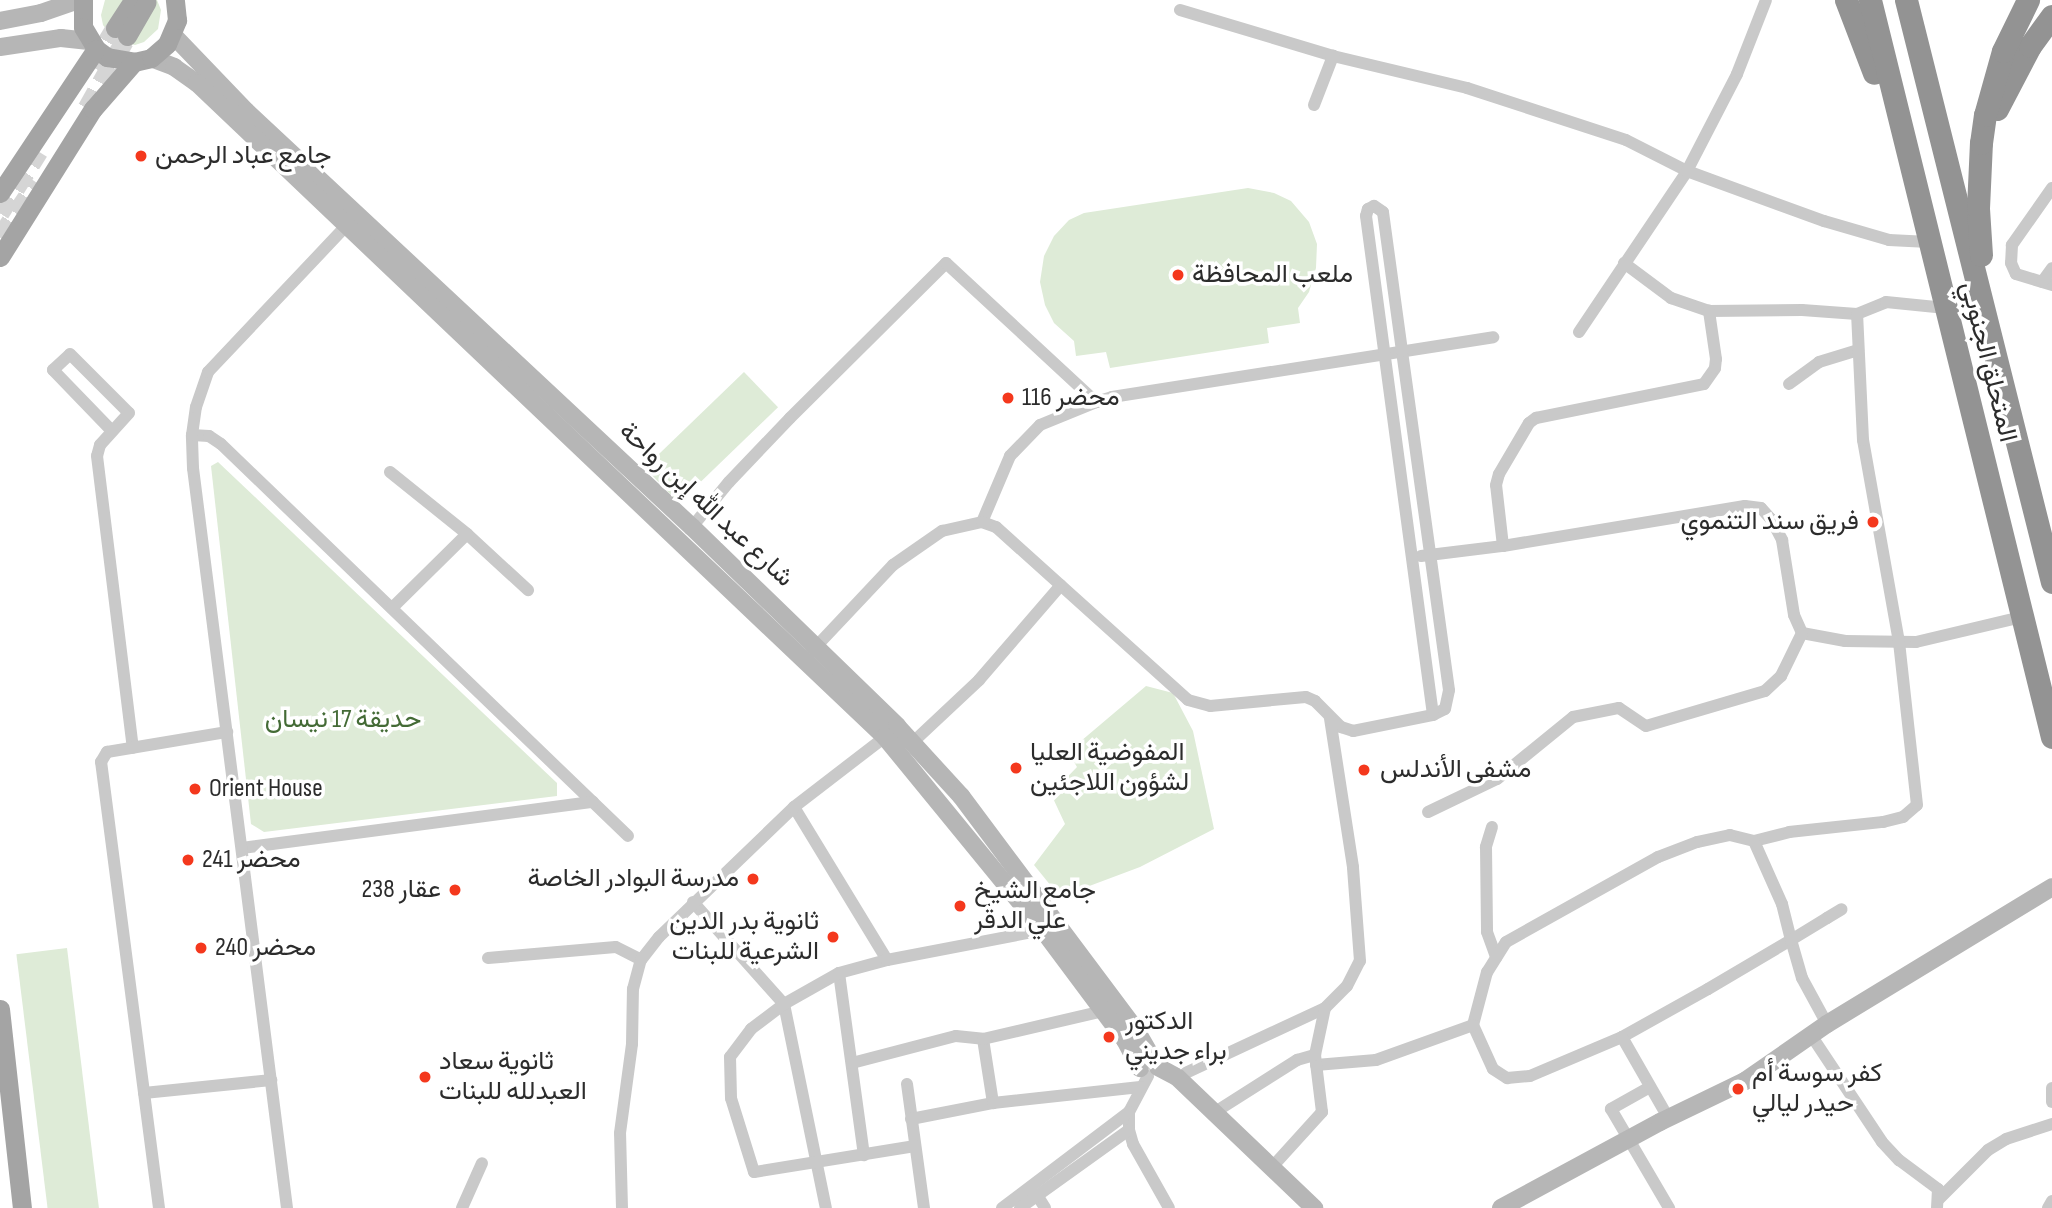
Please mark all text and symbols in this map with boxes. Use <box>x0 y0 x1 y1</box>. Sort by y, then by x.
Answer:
place label: جامع عباد الرحمن <box>155 140 331 172</box>
marker: جامع عباد الرحمن <box>133 148 149 164</box>
place label: ملعب المحافظة <box>1192 259 1353 291</box>
marker: ملعب المحافظة <box>1170 267 1186 283</box>
street label: المتحلق الجنوبي <box>1953 279 2023 445</box>
place label: محضر 116 <box>1022 382 1120 414</box>
marker: محضر 116 <box>1000 390 1016 406</box>
street label: شارع عبد الله إبن رواحة <box>612 416 800 594</box>
place label: فريق سند التنموي <box>1681 506 1859 538</box>
marker: فريق سند التنموي <box>1865 514 1881 530</box>
park label: حديقة 17 نيسان <box>265 704 421 736</box>
place label: المفوضية العليا لشؤون اللاجئين <box>1030 737 1189 798</box>
place label: مشفى الأندلس <box>1380 754 1531 786</box>
marker: المفوضية العليا لشؤون اللاجئين <box>1008 760 1024 776</box>
marker: مشفى الأندلس <box>1354 760 1374 780</box>
place label: Orient House <box>209 773 323 805</box>
marker: Orient House <box>187 781 203 797</box>
place label: محضر 241 <box>202 844 301 876</box>
marker: محضر 241 <box>180 852 196 868</box>
place label: مدرسة البوادر الخاصة <box>527 863 739 895</box>
marker: مدرسة البوادر الخاصة <box>745 871 761 887</box>
place label: عقار 238 <box>362 874 441 906</box>
place label: جامع الشيخ علي الدقر <box>974 875 1096 936</box>
marker: عقار 238 <box>447 882 463 898</box>
marker: جامع الشيخ علي الدقر <box>952 898 968 914</box>
place label: ثانوية بدر الدين الشرعية للبنات <box>669 906 819 968</box>
marker: ثانوية بدر الدين الشرعية للبنات <box>825 929 841 945</box>
place label: محضر 240 <box>215 932 316 964</box>
marker: محضر 240 <box>193 940 209 956</box>
place label: الدكتور براء جديني <box>1125 1006 1227 1068</box>
marker: الدكتور براء جديني <box>1099 1027 1119 1047</box>
place label: ثانوية سعاد العبدلله للبنات <box>439 1046 587 1108</box>
place label: كفر سوسة أم حيدر ليالي <box>1752 1058 1882 1120</box>
marker: ثانوية سعاد العبدلله للبنات <box>417 1069 433 1085</box>
marker: كفر سوسة أم حيدر ليالي <box>1730 1081 1746 1097</box>

